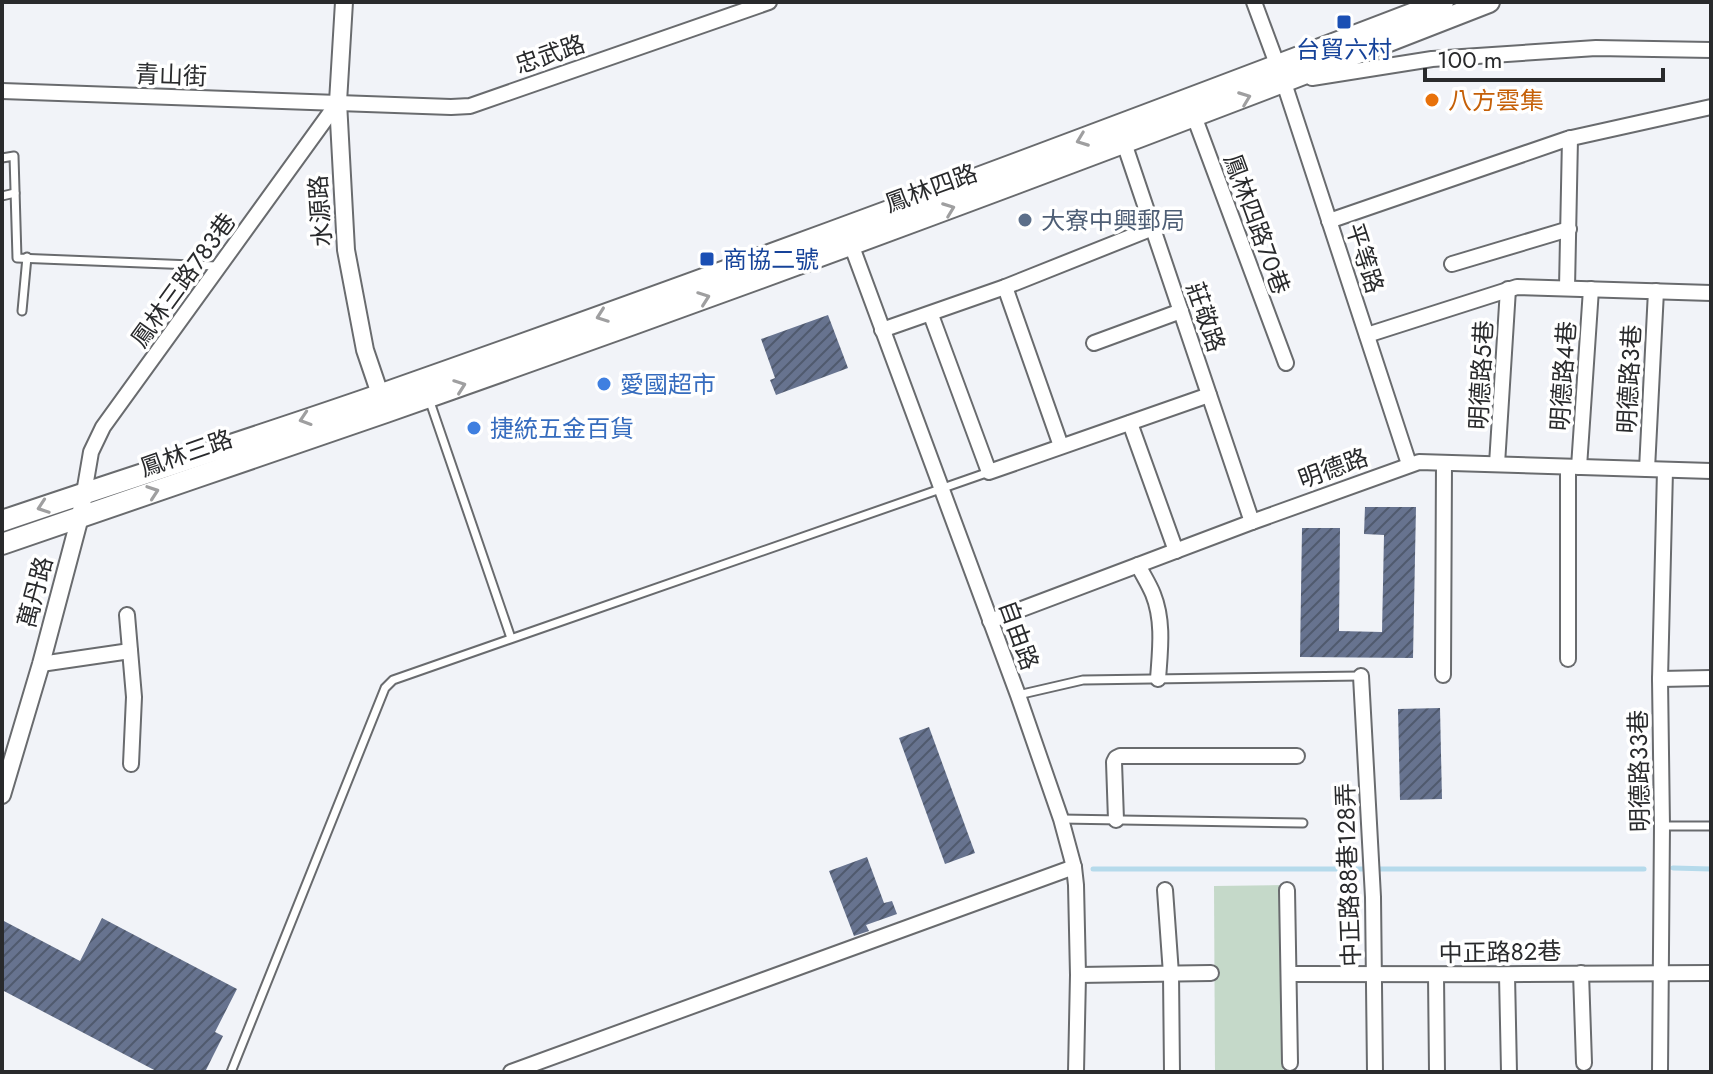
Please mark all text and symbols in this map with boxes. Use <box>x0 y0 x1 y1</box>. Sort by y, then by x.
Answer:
marker: 台貿六村 <box>1335 13 1353 31</box>
street label: 忠武路 <box>510 26 590 82</box>
place label: 台貿六村 <box>1296 32 1392 67</box>
scale bar <box>1425 32 1663 82</box>
text: 100 m <box>1437 42 1503 77</box>
street label: 青山街 <box>134 56 208 94</box>
place label: 八方雲集 <box>1448 83 1544 118</box>
one-way arrow <box>1237 91 1251 108</box>
marker: 八方雲集 <box>1423 91 1441 109</box>
one-way arrow <box>1076 130 1090 147</box>
street label: 鳳林四路70巷 <box>1215 149 1299 299</box>
street label: 鳳林四路 <box>880 155 982 221</box>
street label: 水源路 <box>300 174 340 248</box>
one-way arrow <box>941 202 955 219</box>
place label: 大寮中興郵局 <box>1041 203 1185 238</box>
street label: 鳳林三路783巷 <box>122 205 244 355</box>
marker: 大寮中興郵局 <box>1016 211 1034 229</box>
street label: 平等路 <box>1337 218 1393 298</box>
place label: 商協二號 <box>723 242 819 277</box>
marker: 商協二號 <box>698 250 716 268</box>
street label: 莊敬路 <box>1178 277 1234 357</box>
one-way arrow <box>697 291 711 307</box>
one-way arrow <box>595 306 609 322</box>
street label: 明德路5巷 <box>1461 319 1501 431</box>
street label: 明德路4巷 <box>1542 320 1584 432</box>
street label: 明德路3巷 <box>1609 324 1649 434</box>
place label: 愛國超市 <box>620 367 716 402</box>
marker: 愛國超市 <box>595 375 613 393</box>
one-way arrow <box>452 379 466 395</box>
one-way arrow <box>299 410 313 426</box>
place label: 捷統五金百貨 <box>490 411 634 446</box>
marker: 捷統五金百貨 <box>465 419 483 437</box>
street label: 鳳林三路 <box>135 421 237 485</box>
street label: 明德路 <box>1293 439 1373 497</box>
one-way arrow <box>146 485 160 501</box>
one-way arrow <box>37 498 51 514</box>
street label: 萬丹路 <box>9 553 61 631</box>
street label: 自由路 <box>990 595 1048 675</box>
street label: 明德路33巷 <box>1620 710 1658 832</box>
street label: 中正路88巷128弄 <box>1327 783 1369 967</box>
street label: 中正路82巷 <box>1438 933 1562 971</box>

